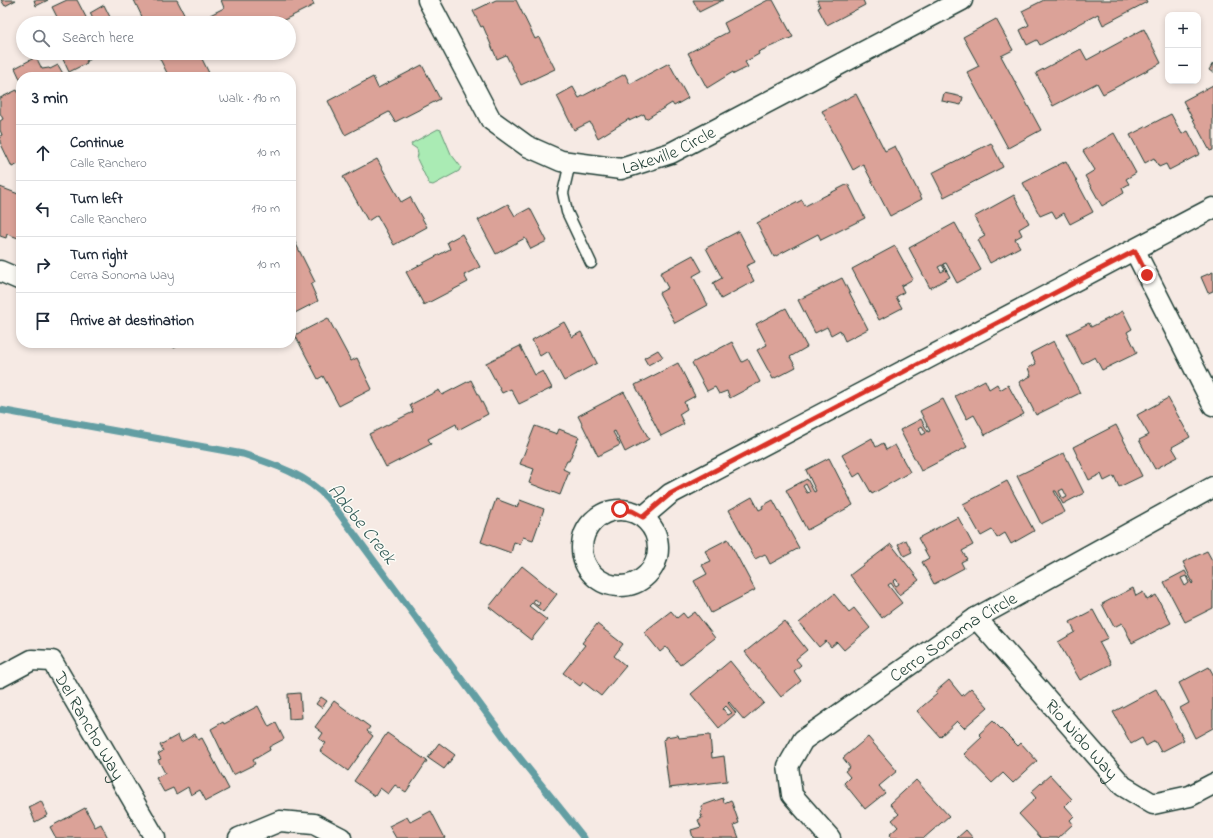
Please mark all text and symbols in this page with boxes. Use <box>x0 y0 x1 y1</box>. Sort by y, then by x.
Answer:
map controls <box>1165 12 1201 84</box>
button: + <box>1165 12 1201 48</box>
search box <box>16 16 296 60</box>
icon: search <box>30 27 52 49</box>
text: Search here <box>62 27 134 49</box>
button: − <box>1165 48 1201 84</box>
text: 3 min <box>32 86 68 111</box>
text: Walk · 190 m <box>219 89 280 108</box>
street label: Lakeville Circle <box>619 120 722 183</box>
text: Continue <box>70 132 124 154</box>
icon: ahead <box>32 142 54 164</box>
text: 10 m <box>257 143 280 162</box>
text: Calle Ranchero <box>70 154 147 173</box>
text: Turn left <box>70 188 123 210</box>
icon: left <box>32 198 54 220</box>
text: 170 m <box>252 199 280 218</box>
text: Calle Ranchero <box>70 210 147 229</box>
text: Turn right <box>70 244 128 266</box>
icon: right <box>32 254 54 276</box>
text: 10 m <box>257 255 280 274</box>
text: Cerra Sonoma Way <box>70 266 174 285</box>
route end <box>1138 266 1156 284</box>
icon: arrive <box>32 310 54 332</box>
text: Arrive at destination <box>70 310 194 332</box>
water label: Adobe Creek <box>320 479 402 571</box>
route start <box>611 500 629 518</box>
street label: Cerro Sonoma Circle <box>885 586 1023 690</box>
street label: Del Rancho Way <box>46 667 130 786</box>
street label: Rio Nido Way <box>1038 694 1123 787</box>

